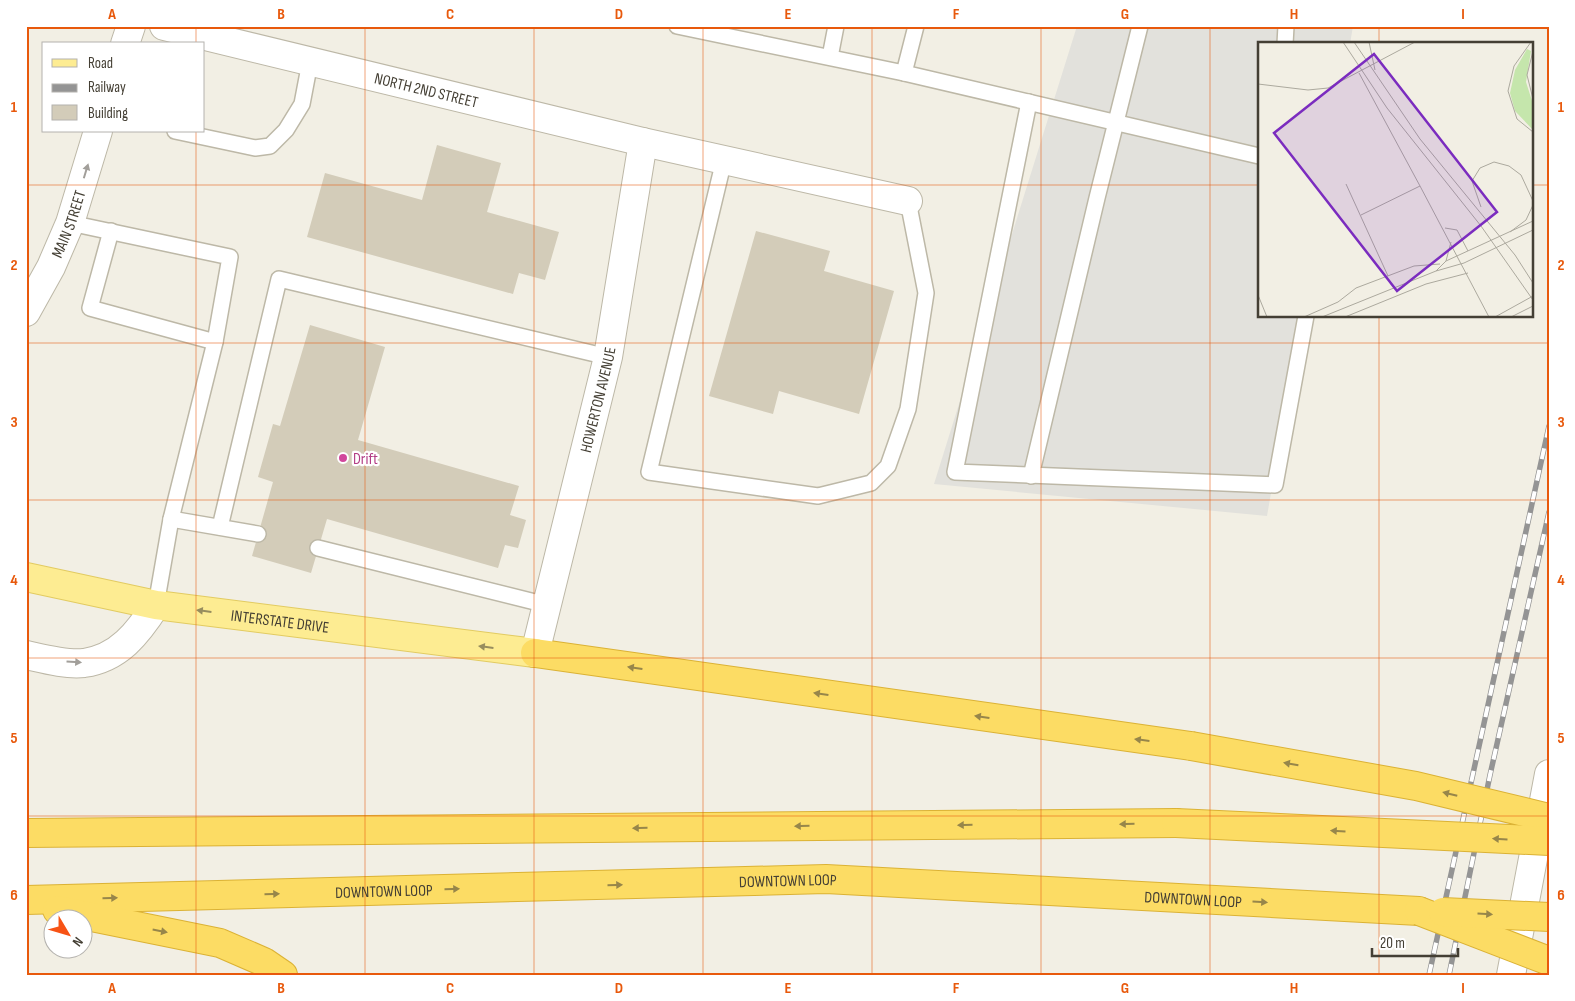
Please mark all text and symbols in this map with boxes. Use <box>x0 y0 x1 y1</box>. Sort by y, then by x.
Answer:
text: A <box>107 5 116 24</box>
text: B <box>277 5 285 24</box>
text: C <box>446 5 454 24</box>
text: D <box>615 5 623 24</box>
text: E <box>785 5 792 24</box>
text: F <box>953 5 960 24</box>
text: G <box>1121 5 1129 24</box>
text: H <box>1290 5 1298 24</box>
text: I <box>1461 5 1465 24</box>
legend <box>42 42 205 132</box>
inset map <box>1258 42 1532 318</box>
text: Road <box>88 54 113 73</box>
street label: NORTH 2ND STREET <box>372 69 480 113</box>
text: Railway <box>88 78 126 97</box>
text: 1 <box>11 98 18 117</box>
text: 1 <box>1558 98 1565 117</box>
text: Building <box>88 104 128 123</box>
one-way arrow <box>82 163 90 178</box>
street label: MAIN STREET <box>48 188 91 261</box>
text: 2 <box>10 256 18 275</box>
text: 2 <box>1557 256 1565 275</box>
street label: HOWERTON AVENUE <box>577 346 620 455</box>
text: 3 <box>10 413 18 432</box>
text: 3 <box>1557 413 1565 432</box>
place label: Drift <box>353 450 378 469</box>
marker: Drift <box>337 452 349 464</box>
text: 4 <box>10 571 18 590</box>
text: 4 <box>1557 571 1565 590</box>
one-way arrow <box>195 607 211 615</box>
street label: INTERSTATE DRIVE <box>230 607 330 638</box>
one-way arrow <box>478 643 494 651</box>
one-way arrow <box>67 659 83 667</box>
one-way arrow <box>626 663 642 671</box>
one-way arrow <box>812 690 828 698</box>
one-way arrow <box>973 713 989 721</box>
text: 5 <box>10 729 18 748</box>
text: 5 <box>1557 729 1565 748</box>
one-way arrow <box>1134 736 1150 744</box>
one-way arrow <box>1283 760 1298 768</box>
one-way arrow <box>1443 790 1458 798</box>
one-way arrow <box>1119 820 1135 828</box>
one-way arrow <box>956 821 972 829</box>
one-way arrow <box>794 823 810 831</box>
one-way arrow <box>631 824 647 832</box>
one-way arrow <box>1329 827 1345 835</box>
one-way arrow <box>1492 834 1508 842</box>
street label: DOWNTOWN LOOP <box>739 871 837 892</box>
street label: DOWNTOWN LOOP <box>335 881 433 903</box>
one-way arrow <box>607 881 623 889</box>
one-way arrow <box>445 885 461 893</box>
text: 6 <box>10 886 18 905</box>
text: 6 <box>1557 886 1565 905</box>
street label: DOWNTOWN LOOP <box>1144 888 1243 912</box>
one-way arrow <box>265 890 281 898</box>
one-way arrow <box>102 894 118 902</box>
one-way arrow <box>1253 899 1269 907</box>
north arrow <box>42 908 92 958</box>
one-way arrow <box>1477 911 1493 919</box>
scale bar <box>1372 926 1459 958</box>
one-way arrow <box>152 927 167 935</box>
text: N <box>69 934 87 950</box>
text: 20 m <box>1380 934 1405 953</box>
text: A <box>107 979 116 998</box>
text: B <box>277 979 285 998</box>
text: C <box>446 979 454 998</box>
text: D <box>615 979 623 998</box>
text: E <box>785 979 792 998</box>
text: F <box>953 979 960 998</box>
text: G <box>1121 979 1129 998</box>
text: H <box>1290 979 1298 998</box>
text: I <box>1461 979 1465 998</box>

